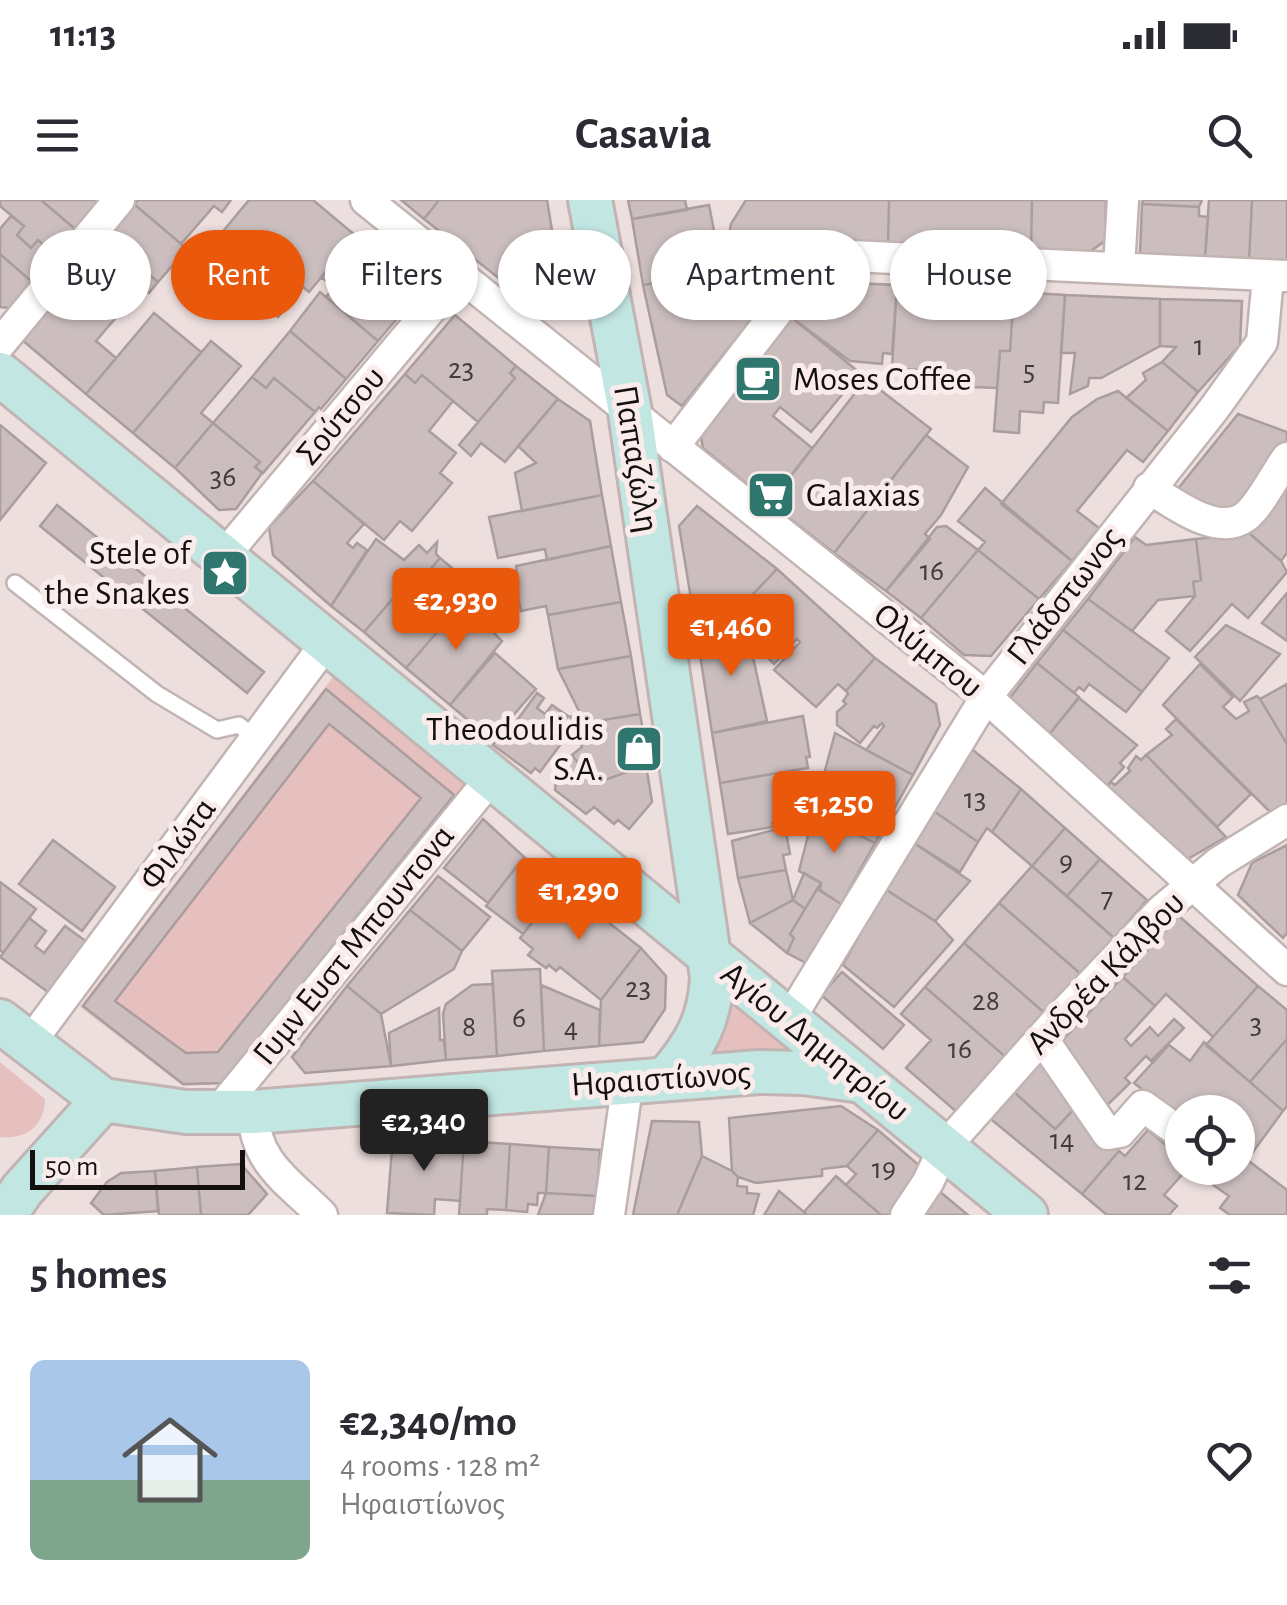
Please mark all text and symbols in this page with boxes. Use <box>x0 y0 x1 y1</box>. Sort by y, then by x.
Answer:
text: 11:13 <box>50 16 116 54</box>
icon: menu <box>30 108 85 163</box>
icon: search <box>1202 108 1257 163</box>
text: Casavia <box>575 112 712 157</box>
chip: Buy <box>30 230 151 320</box>
chip: Rent <box>171 230 305 320</box>
chip: Filters <box>325 230 478 320</box>
chip: New <box>498 230 631 320</box>
chip: Apartment <box>651 230 870 320</box>
chip: House <box>890 230 1047 320</box>
house number: 1 <box>1194 331 1204 361</box>
cafe icon: Moses Coffee <box>732 353 784 405</box>
house number: 23 <box>448 354 474 384</box>
house number: 5 <box>1023 356 1035 386</box>
street label: Σούτσου <box>290 360 392 472</box>
place label: Moses Coffee <box>793 362 972 397</box>
street label: Παπαζώλη <box>607 383 665 535</box>
house number: 36 <box>210 462 236 492</box>
supermarket icon: Galaxias <box>745 469 797 521</box>
place label: Galaxias <box>806 478 920 513</box>
street label: Γλάδστωνος <box>1001 521 1129 671</box>
place label: Stele of the Snakes <box>44 536 192 611</box>
place icon: Stele of the Snakes <box>199 547 251 599</box>
house number: 16 <box>920 556 944 586</box>
pin: €2,930 <box>375 568 537 653</box>
text: €2,930 <box>414 584 498 616</box>
pin: €1,460 <box>650 594 812 679</box>
street label: Ολύμπου <box>867 597 989 705</box>
text: €1,460 <box>690 610 772 642</box>
place label: Theodoulidis S.A. <box>426 712 604 787</box>
shop icon: Theodoulidis S.A. <box>613 723 665 775</box>
pin: €1,250 <box>753 771 915 856</box>
house number: 13 <box>964 784 986 814</box>
text: €1,250 <box>794 787 874 819</box>
street label: Φιλώτα <box>133 791 223 897</box>
street label: Γυμν Ευστ Μπουντονα <box>247 818 461 1072</box>
house number: 9 <box>1059 847 1073 877</box>
pin: €1,290 <box>498 858 660 943</box>
text: €1,290 <box>539 874 620 906</box>
house number: 7 <box>1101 883 1113 913</box>
street label: Ανδρέα Κάλβου <box>1020 885 1192 1061</box>
street label: Αγίου Δημητρίου <box>714 956 916 1128</box>
house number: 23 <box>625 973 651 1003</box>
house number: 28 <box>972 986 1000 1016</box>
house number: 6 <box>512 1003 526 1033</box>
house number: 3 <box>1250 1009 1262 1039</box>
house number: 8 <box>462 1012 476 1042</box>
house number: 4 <box>564 1013 578 1043</box>
house number: 16 <box>948 1034 972 1064</box>
street label: Ηφαιστίωνος <box>570 1055 752 1103</box>
pin: €2,340 <box>343 1089 505 1174</box>
map controls <box>1165 1095 1255 1185</box>
button: locate <box>1165 1095 1255 1185</box>
text: €2,340 <box>382 1105 466 1137</box>
house number: 14 <box>1050 1125 1074 1155</box>
scale bar <box>30 1145 245 1190</box>
text: 50 m <box>45 1153 99 1181</box>
house number: 19 <box>872 1154 896 1184</box>
house number: 12 <box>1123 1166 1147 1196</box>
icon: filters <box>1202 1248 1257 1303</box>
text: 5 homes <box>30 1254 167 1296</box>
icon: home <box>110 1400 230 1520</box>
text: €2,340/mo <box>340 1401 517 1443</box>
icon: heart <box>1202 1433 1257 1488</box>
text: 4 rooms · 128 m² <box>340 1450 540 1482</box>
text: Ηφαιστίωνος <box>340 1488 505 1520</box>

